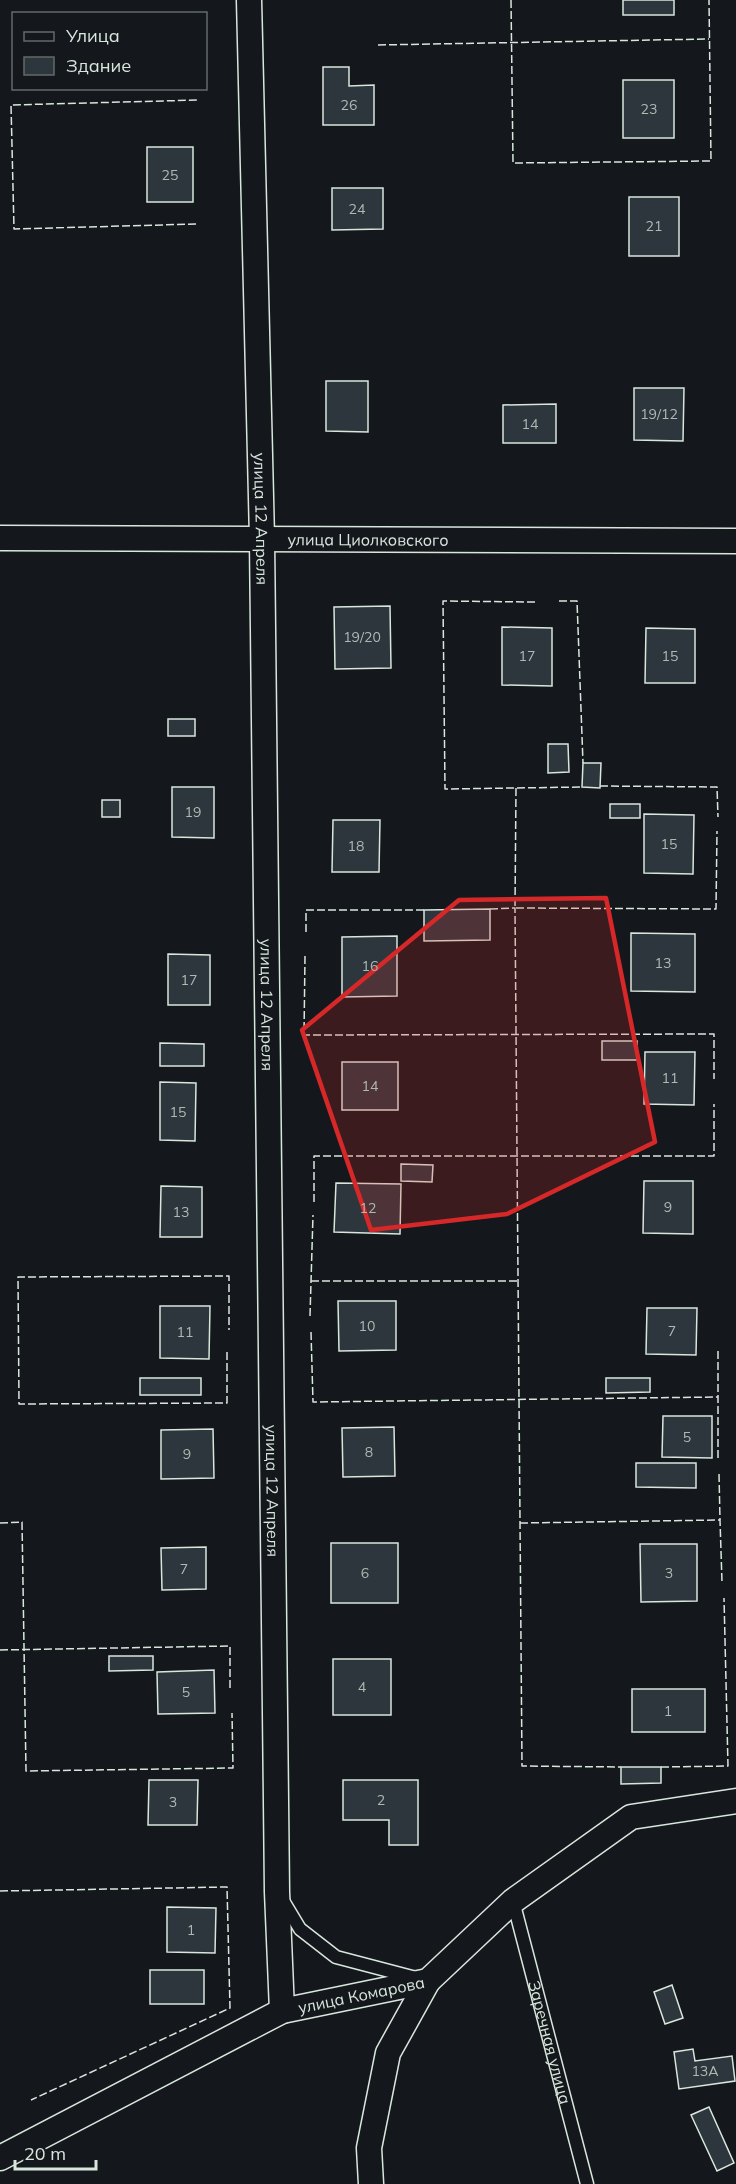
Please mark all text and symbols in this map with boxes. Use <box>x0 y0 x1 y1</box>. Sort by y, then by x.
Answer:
legend <box>12 12 207 90</box>
text: Улица <box>65 24 120 47</box>
text: Здание <box>66 54 131 77</box>
house number: 26 <box>341 96 357 114</box>
house number: 23 <box>641 100 657 118</box>
house number: 25 <box>162 166 178 184</box>
house number: 24 <box>349 200 366 218</box>
house number: 21 <box>646 217 662 235</box>
house number: 19/12 <box>640 405 678 423</box>
house number: 14 <box>522 415 539 433</box>
street label: улица 12 Апреля <box>250 452 273 585</box>
street label: улица Циолковского <box>287 529 449 550</box>
house number: 19/20 <box>343 628 381 646</box>
house number: 17 <box>519 647 535 665</box>
house number: 15 <box>662 647 678 665</box>
house number: 19 <box>185 803 201 821</box>
house number: 15 <box>661 835 677 853</box>
house number: 18 <box>348 837 364 855</box>
street label: улица 12 Апреля <box>256 939 278 1071</box>
house number: 13 <box>655 954 671 972</box>
house number: 16 <box>362 957 378 975</box>
house number: 17 <box>181 971 197 989</box>
house number: 11 <box>662 1069 678 1087</box>
house number: 14 <box>362 1077 379 1095</box>
house number: 15 <box>170 1103 186 1121</box>
house number: 9 <box>664 1198 672 1216</box>
house number: 12 <box>360 1199 376 1217</box>
house number: 13 <box>173 1203 189 1221</box>
house number: 10 <box>359 1317 375 1335</box>
house number: 7 <box>668 1322 676 1340</box>
house number: 11 <box>177 1323 193 1341</box>
street label: улица 12 Апреля <box>262 1424 283 1557</box>
house number: 5 <box>683 1428 691 1446</box>
house number: 8 <box>365 1443 373 1461</box>
house number: 9 <box>183 1445 191 1463</box>
house number: 7 <box>180 1560 188 1578</box>
house number: 6 <box>361 1564 369 1582</box>
house number: 3 <box>665 1564 673 1582</box>
house number: 4 <box>358 1678 367 1696</box>
house number: 5 <box>182 1683 190 1701</box>
house number: 1 <box>664 1702 672 1720</box>
house number: 2 <box>377 1791 385 1809</box>
house number: 3 <box>169 1793 177 1811</box>
house number: 1 <box>187 1921 195 1939</box>
street label: улица Комарова <box>296 1972 426 2017</box>
street label: Заречная улица <box>524 1978 576 2106</box>
house number: 13А <box>691 2062 719 2080</box>
scale bar <box>15 2133 96 2171</box>
text: 20 m <box>24 2142 66 2165</box>

